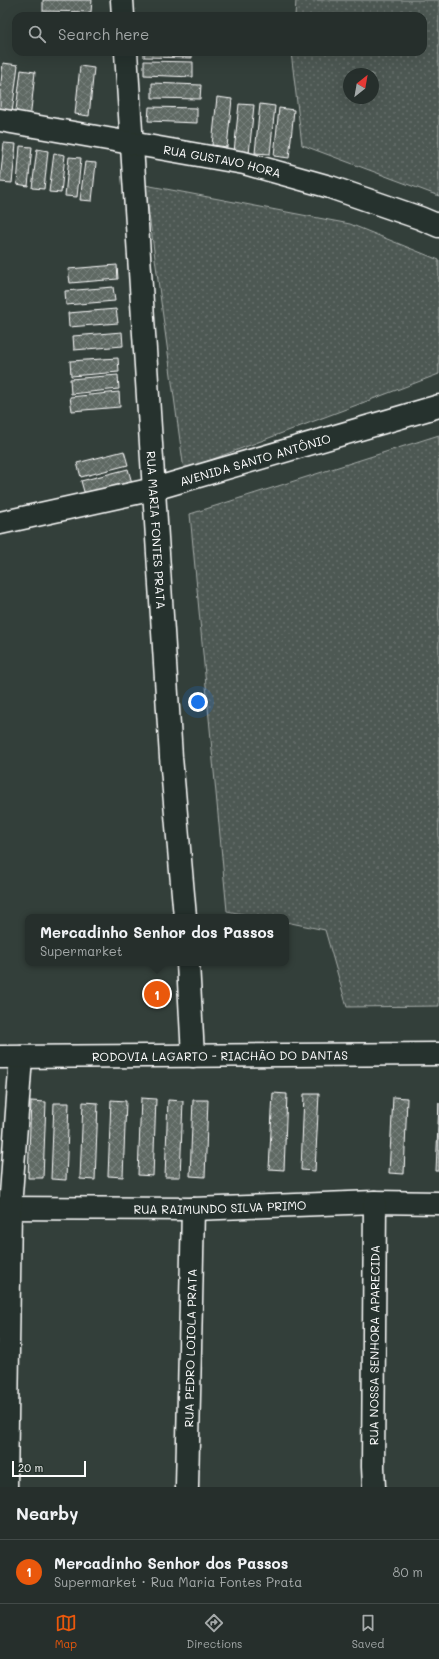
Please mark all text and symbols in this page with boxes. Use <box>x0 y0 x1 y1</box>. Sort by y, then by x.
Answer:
search box <box>12 12 427 56</box>
icon: search <box>26 23 48 45</box>
text: Search here <box>58 24 149 44</box>
north arrow <box>343 68 379 104</box>
street label: RUA GUSTAVO HORA <box>162 141 283 181</box>
street label: AVENIDA SANTO ANTÔNIO <box>178 430 333 489</box>
street label: RUA MARIA FONTES PRATA <box>143 450 170 610</box>
your location <box>188 692 208 712</box>
popup <box>25 914 289 966</box>
text: Mercadinho Senhor dos Passos <box>40 922 274 942</box>
text: Supermarket <box>40 942 123 959</box>
pin: 1 <box>144 979 170 1009</box>
street label: RODOVIA LAGARTO - RIACHÃO DO DANTAS <box>92 1047 348 1064</box>
street label: RUA RAIMUNDO SILVA PRIMO <box>133 1197 307 1217</box>
street label: RUA NOSSA SENHORA APARECIDA <box>365 1245 383 1445</box>
street label: RUA PEDRO LOIOLA PRATA <box>180 1268 200 1428</box>
scale bar <box>12 1459 86 1478</box>
text: 20 m <box>18 1460 43 1475</box>
text: Nearby <box>16 1502 78 1524</box>
text: Mercadinho Senhor dos Passos <box>54 1553 288 1573</box>
text: 1 <box>26 1563 32 1580</box>
text: 80 m <box>393 1563 423 1580</box>
text: Supermarket · Rua Maria Fontes Prata <box>54 1573 302 1590</box>
tab: Map <box>55 1612 77 1651</box>
tab: Directions <box>186 1612 242 1651</box>
tab: Saved <box>352 1612 384 1651</box>

